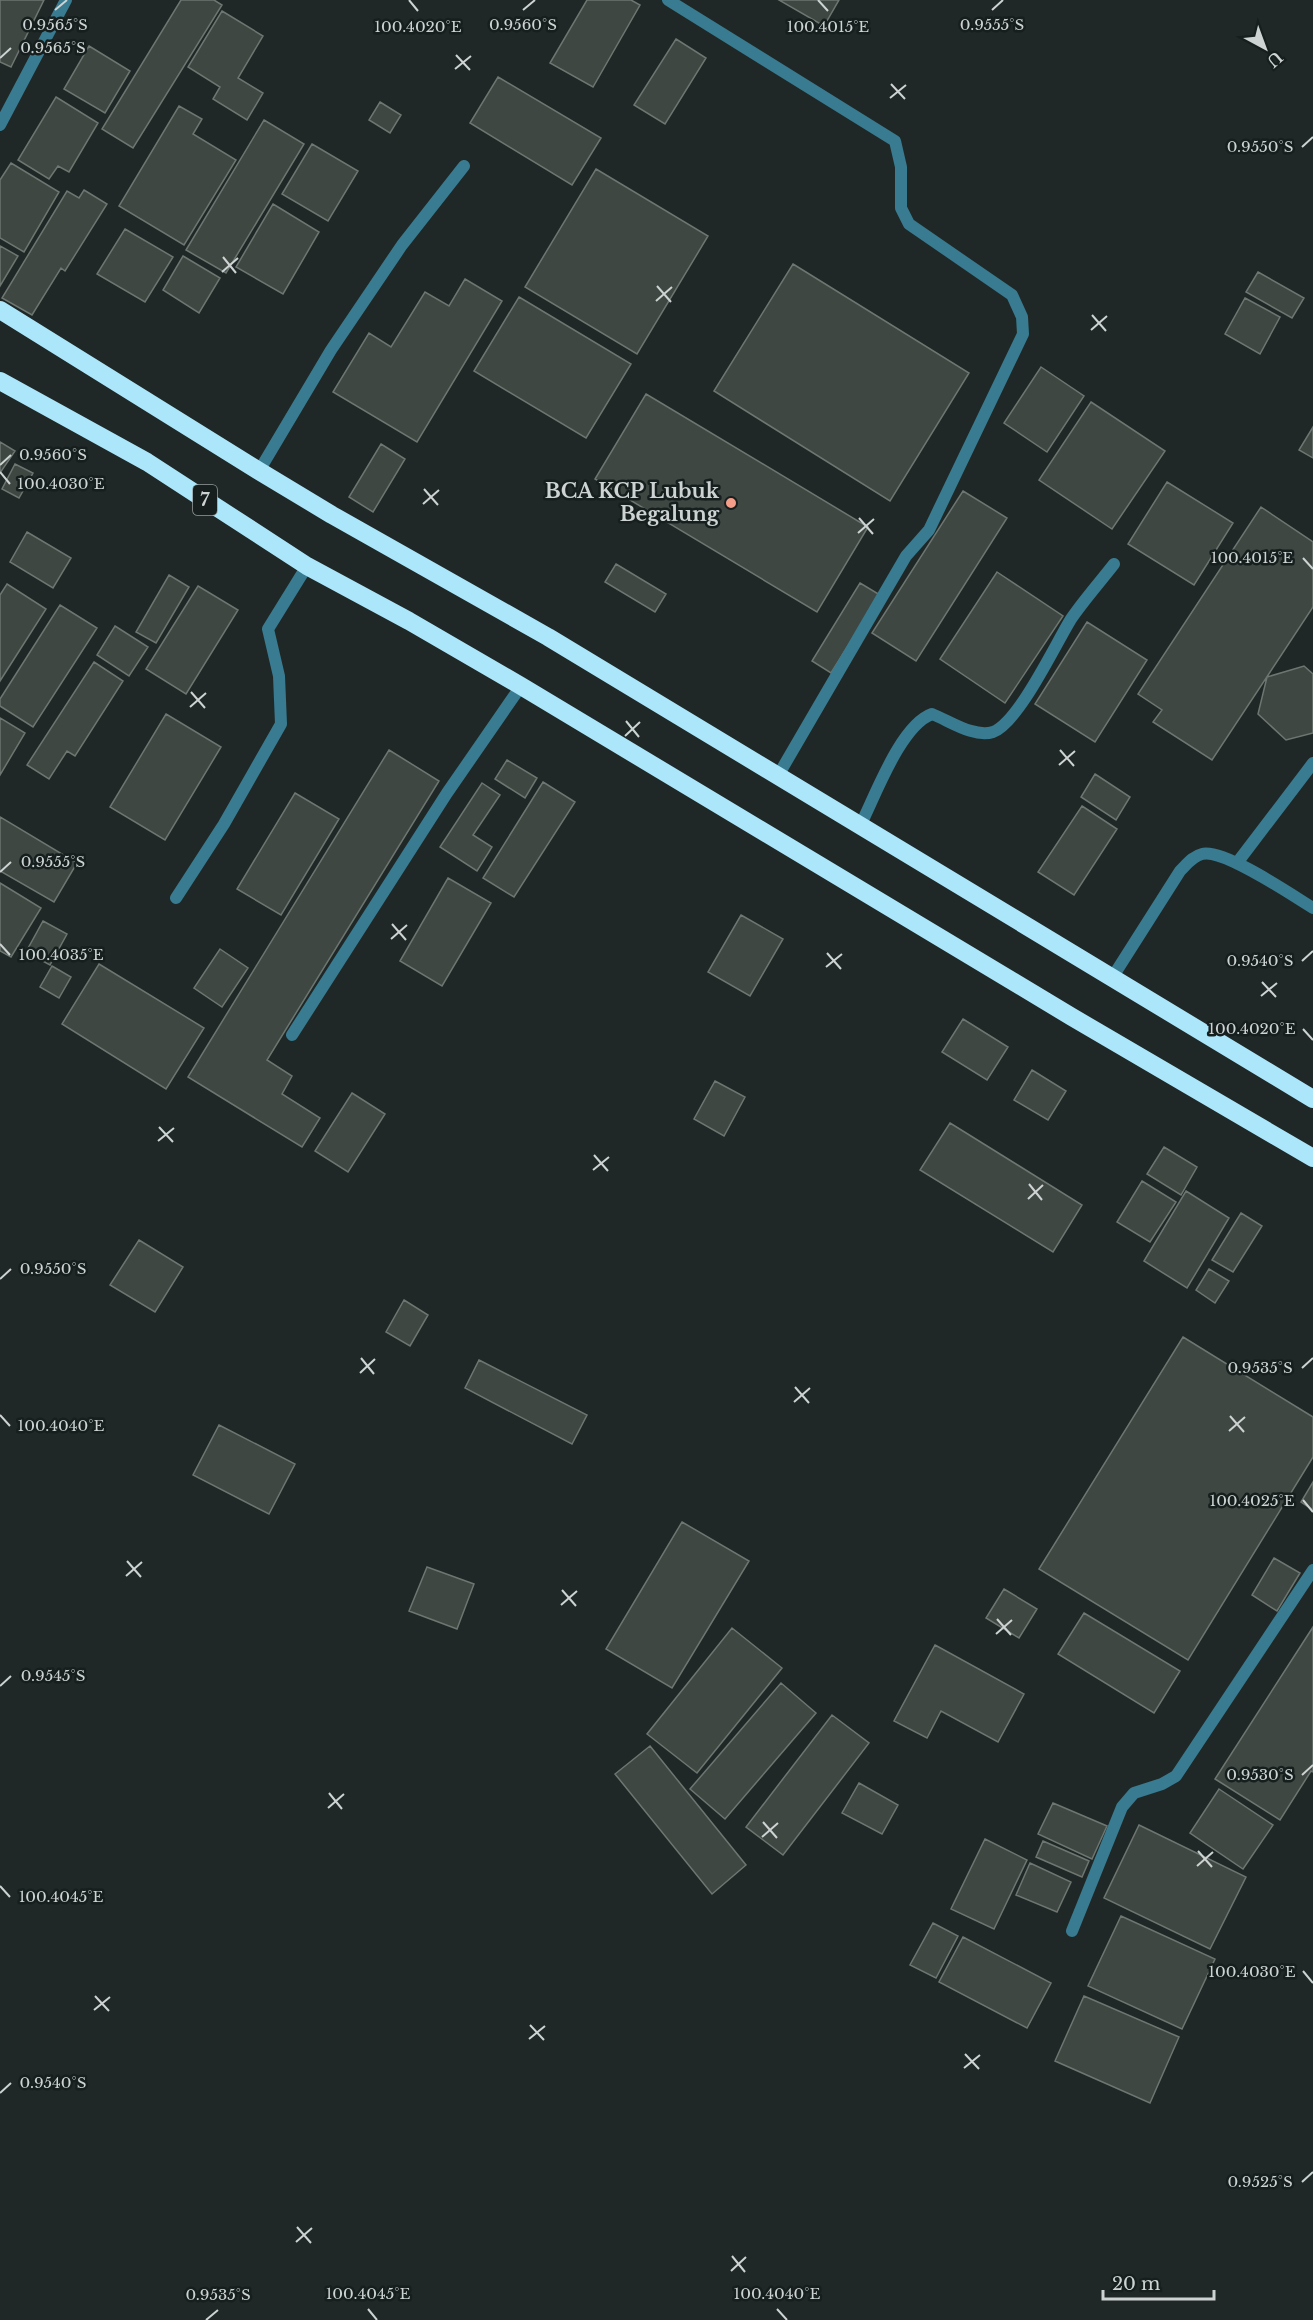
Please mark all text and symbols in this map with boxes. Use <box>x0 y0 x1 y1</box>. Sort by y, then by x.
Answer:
text: 0.9565°S <box>22 15 88 34</box>
text: 0.9560°S <box>489 15 557 34</box>
text: 0.9555°S <box>960 15 1024 34</box>
text: 100.4020°E <box>374 17 462 36</box>
text: 100.4015°E <box>787 17 869 36</box>
north arrow <box>1235 18 1295 78</box>
text: 0.9565°S <box>20 38 86 57</box>
text: U <box>1263 47 1287 71</box>
text: 0.9550°S <box>1227 137 1293 156</box>
text: 0.9560°S <box>19 445 87 464</box>
text: 100.4030°E <box>17 474 105 493</box>
place label: BCA KCP Lubuk Begalung <box>545 479 720 526</box>
road number: 7 <box>193 485 217 515</box>
marker: BCA KCP Lubuk Begalung <box>724 496 738 510</box>
text: 100.4015°E <box>1211 548 1293 567</box>
text: 0.9555°S <box>21 852 85 871</box>
text: 100.4035°E <box>18 945 104 964</box>
text: 0.9540°S <box>1227 951 1293 970</box>
text: 100.4020°E <box>1208 1019 1296 1038</box>
text: 0.9550°S <box>20 1259 86 1278</box>
text: 0.9535°S <box>1227 1358 1293 1377</box>
text: 100.4040°E <box>18 1416 105 1435</box>
text: 100.4025°E <box>1209 1491 1295 1510</box>
text: 0.9545°S <box>21 1666 85 1685</box>
text: 0.9530°S <box>1226 1765 1294 1784</box>
text: 100.4045°E <box>19 1887 103 1906</box>
text: 100.4030°E <box>1208 1962 1296 1981</box>
text: 0.9540°S <box>20 2073 86 2092</box>
text: 0.9525°S <box>1227 2172 1293 2191</box>
scale bar <box>1103 2263 1214 2301</box>
text: 20 m <box>1112 2273 1160 2295</box>
text: 100.4045°E <box>326 2284 410 2303</box>
text: 100.4040°E <box>734 2284 821 2303</box>
text: 0.9535°S <box>185 2285 251 2304</box>

